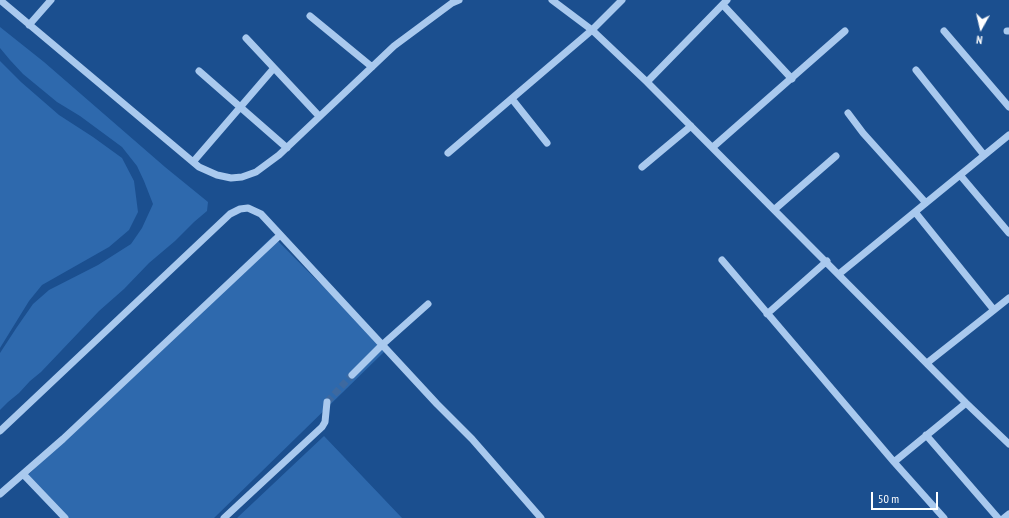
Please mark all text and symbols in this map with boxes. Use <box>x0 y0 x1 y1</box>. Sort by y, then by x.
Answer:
north arrow <box>961 8 1001 48</box>
text: N <box>975 33 983 47</box>
scale bar <box>873 484 940 510</box>
text: 50 m <box>878 491 899 506</box>

